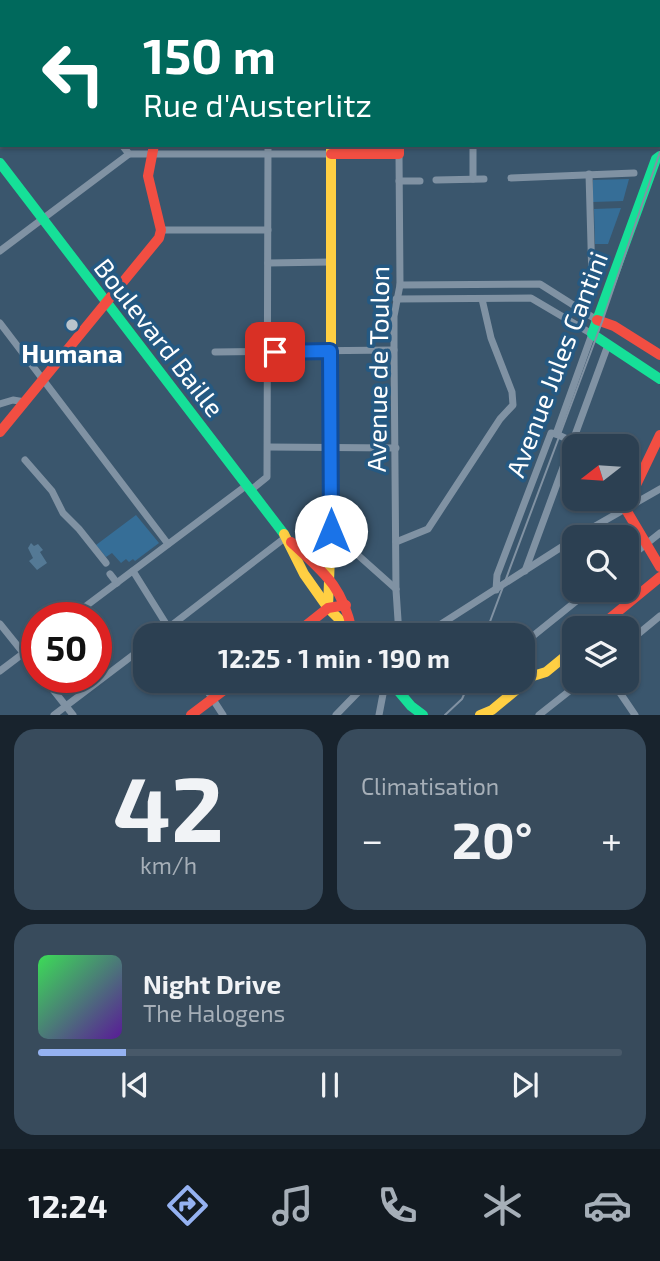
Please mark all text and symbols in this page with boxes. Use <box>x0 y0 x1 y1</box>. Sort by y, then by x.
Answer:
text: 150 m <box>143 25 276 84</box>
icon: left <box>28 28 119 119</box>
text: Rue d'Austerlitz <box>143 85 372 123</box>
street label: Avenue Jules Cantini <box>499 247 613 481</box>
street label: Boulevard Baille <box>89 252 231 422</box>
street label: Avenue de Toulon <box>360 266 394 472</box>
marker: Humana <box>64 317 80 333</box>
pin <box>245 322 305 382</box>
icon: arrive <box>256 333 294 371</box>
place label: Humana <box>21 337 123 368</box>
north arrow <box>562 434 639 511</box>
map controls <box>562 434 639 693</box>
position arrow <box>294 494 368 568</box>
button: search <box>562 525 639 602</box>
speed limit sign: 50 <box>21 602 112 693</box>
button: layers <box>562 616 639 693</box>
text: 12:25 · 1 min · 190 m <box>218 642 450 673</box>
text: 42 <box>113 751 224 860</box>
text: Climatisation <box>361 772 499 800</box>
text: 20° <box>452 807 533 869</box>
text: − <box>361 816 383 862</box>
text: + <box>601 816 622 862</box>
text: km/h <box>140 851 197 879</box>
text: Night Drive <box>143 968 281 999</box>
text: The Halogens <box>143 999 285 1027</box>
icon: previous <box>116 1066 154 1104</box>
icon: pause <box>311 1066 349 1104</box>
icon: next <box>506 1066 544 1104</box>
icon: directions <box>163 1181 212 1230</box>
icon: music <box>268 1181 317 1230</box>
icon: phone <box>373 1181 422 1230</box>
icon: climate <box>478 1181 527 1230</box>
icon: car <box>583 1181 632 1230</box>
text: 12:24 <box>28 1186 108 1224</box>

